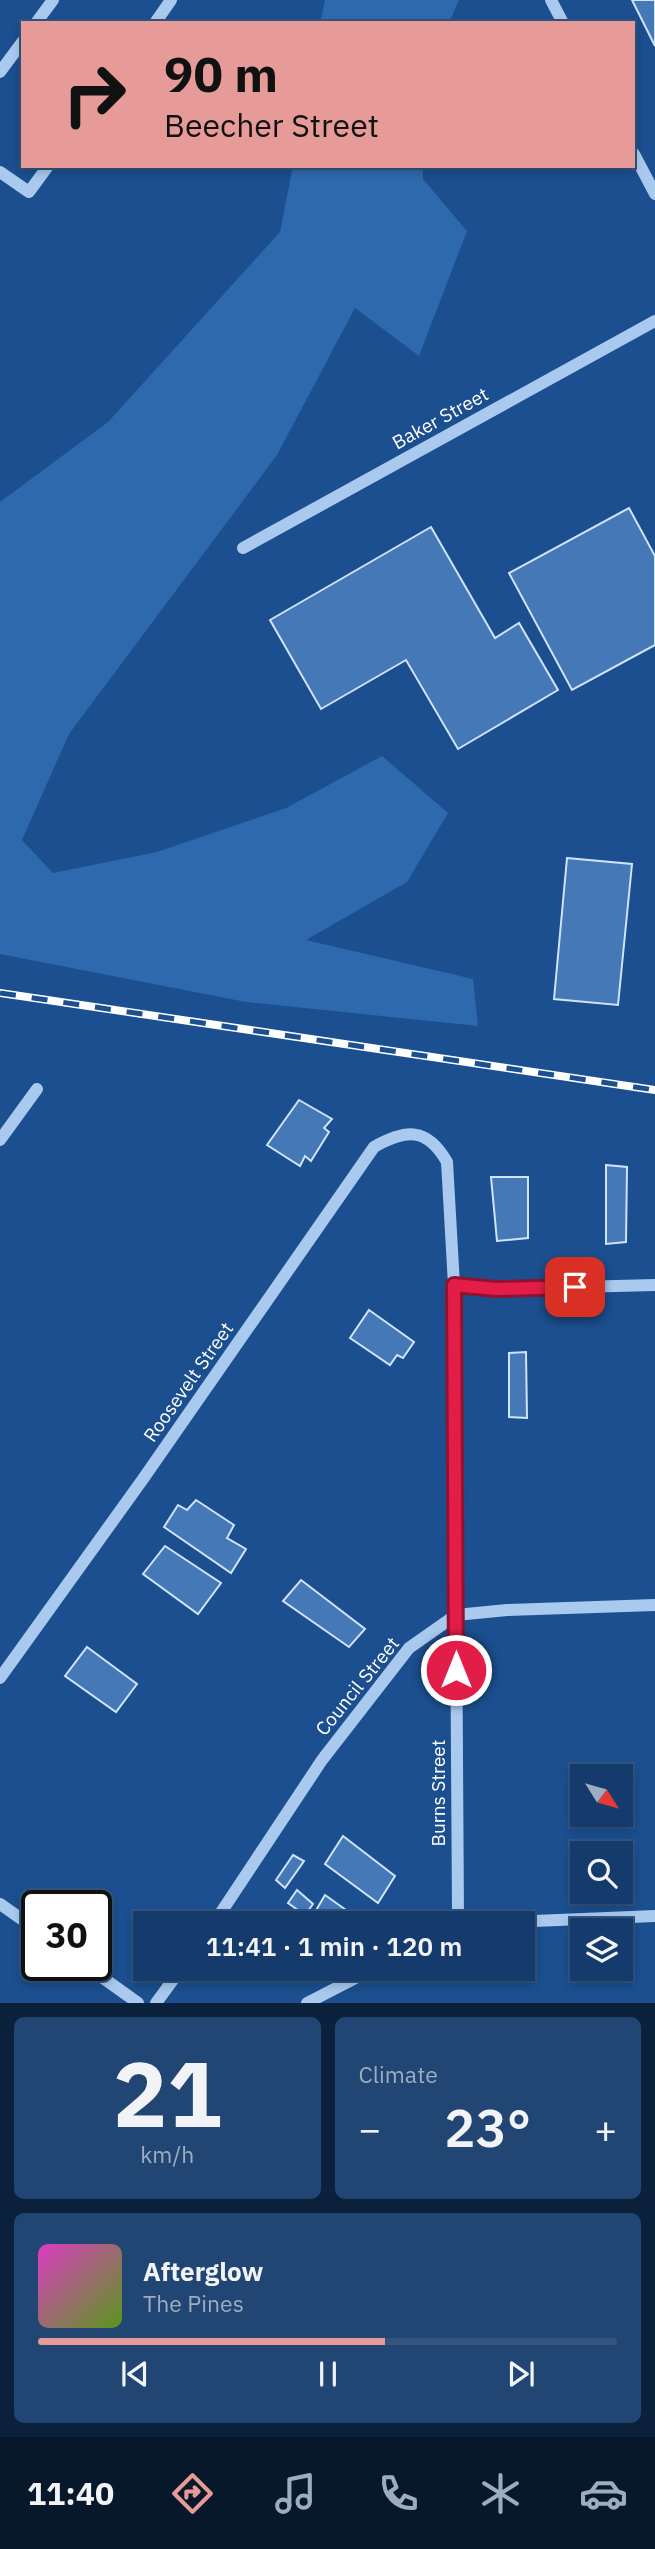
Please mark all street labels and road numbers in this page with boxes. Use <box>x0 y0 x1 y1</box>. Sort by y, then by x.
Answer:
street label: Baker Street <box>388 382 492 454</box>
street label: Roosevelt Street <box>138 1318 238 1446</box>
street label: Council Street <box>310 1632 404 1740</box>
street label: Burns Street <box>426 1740 450 1846</box>

